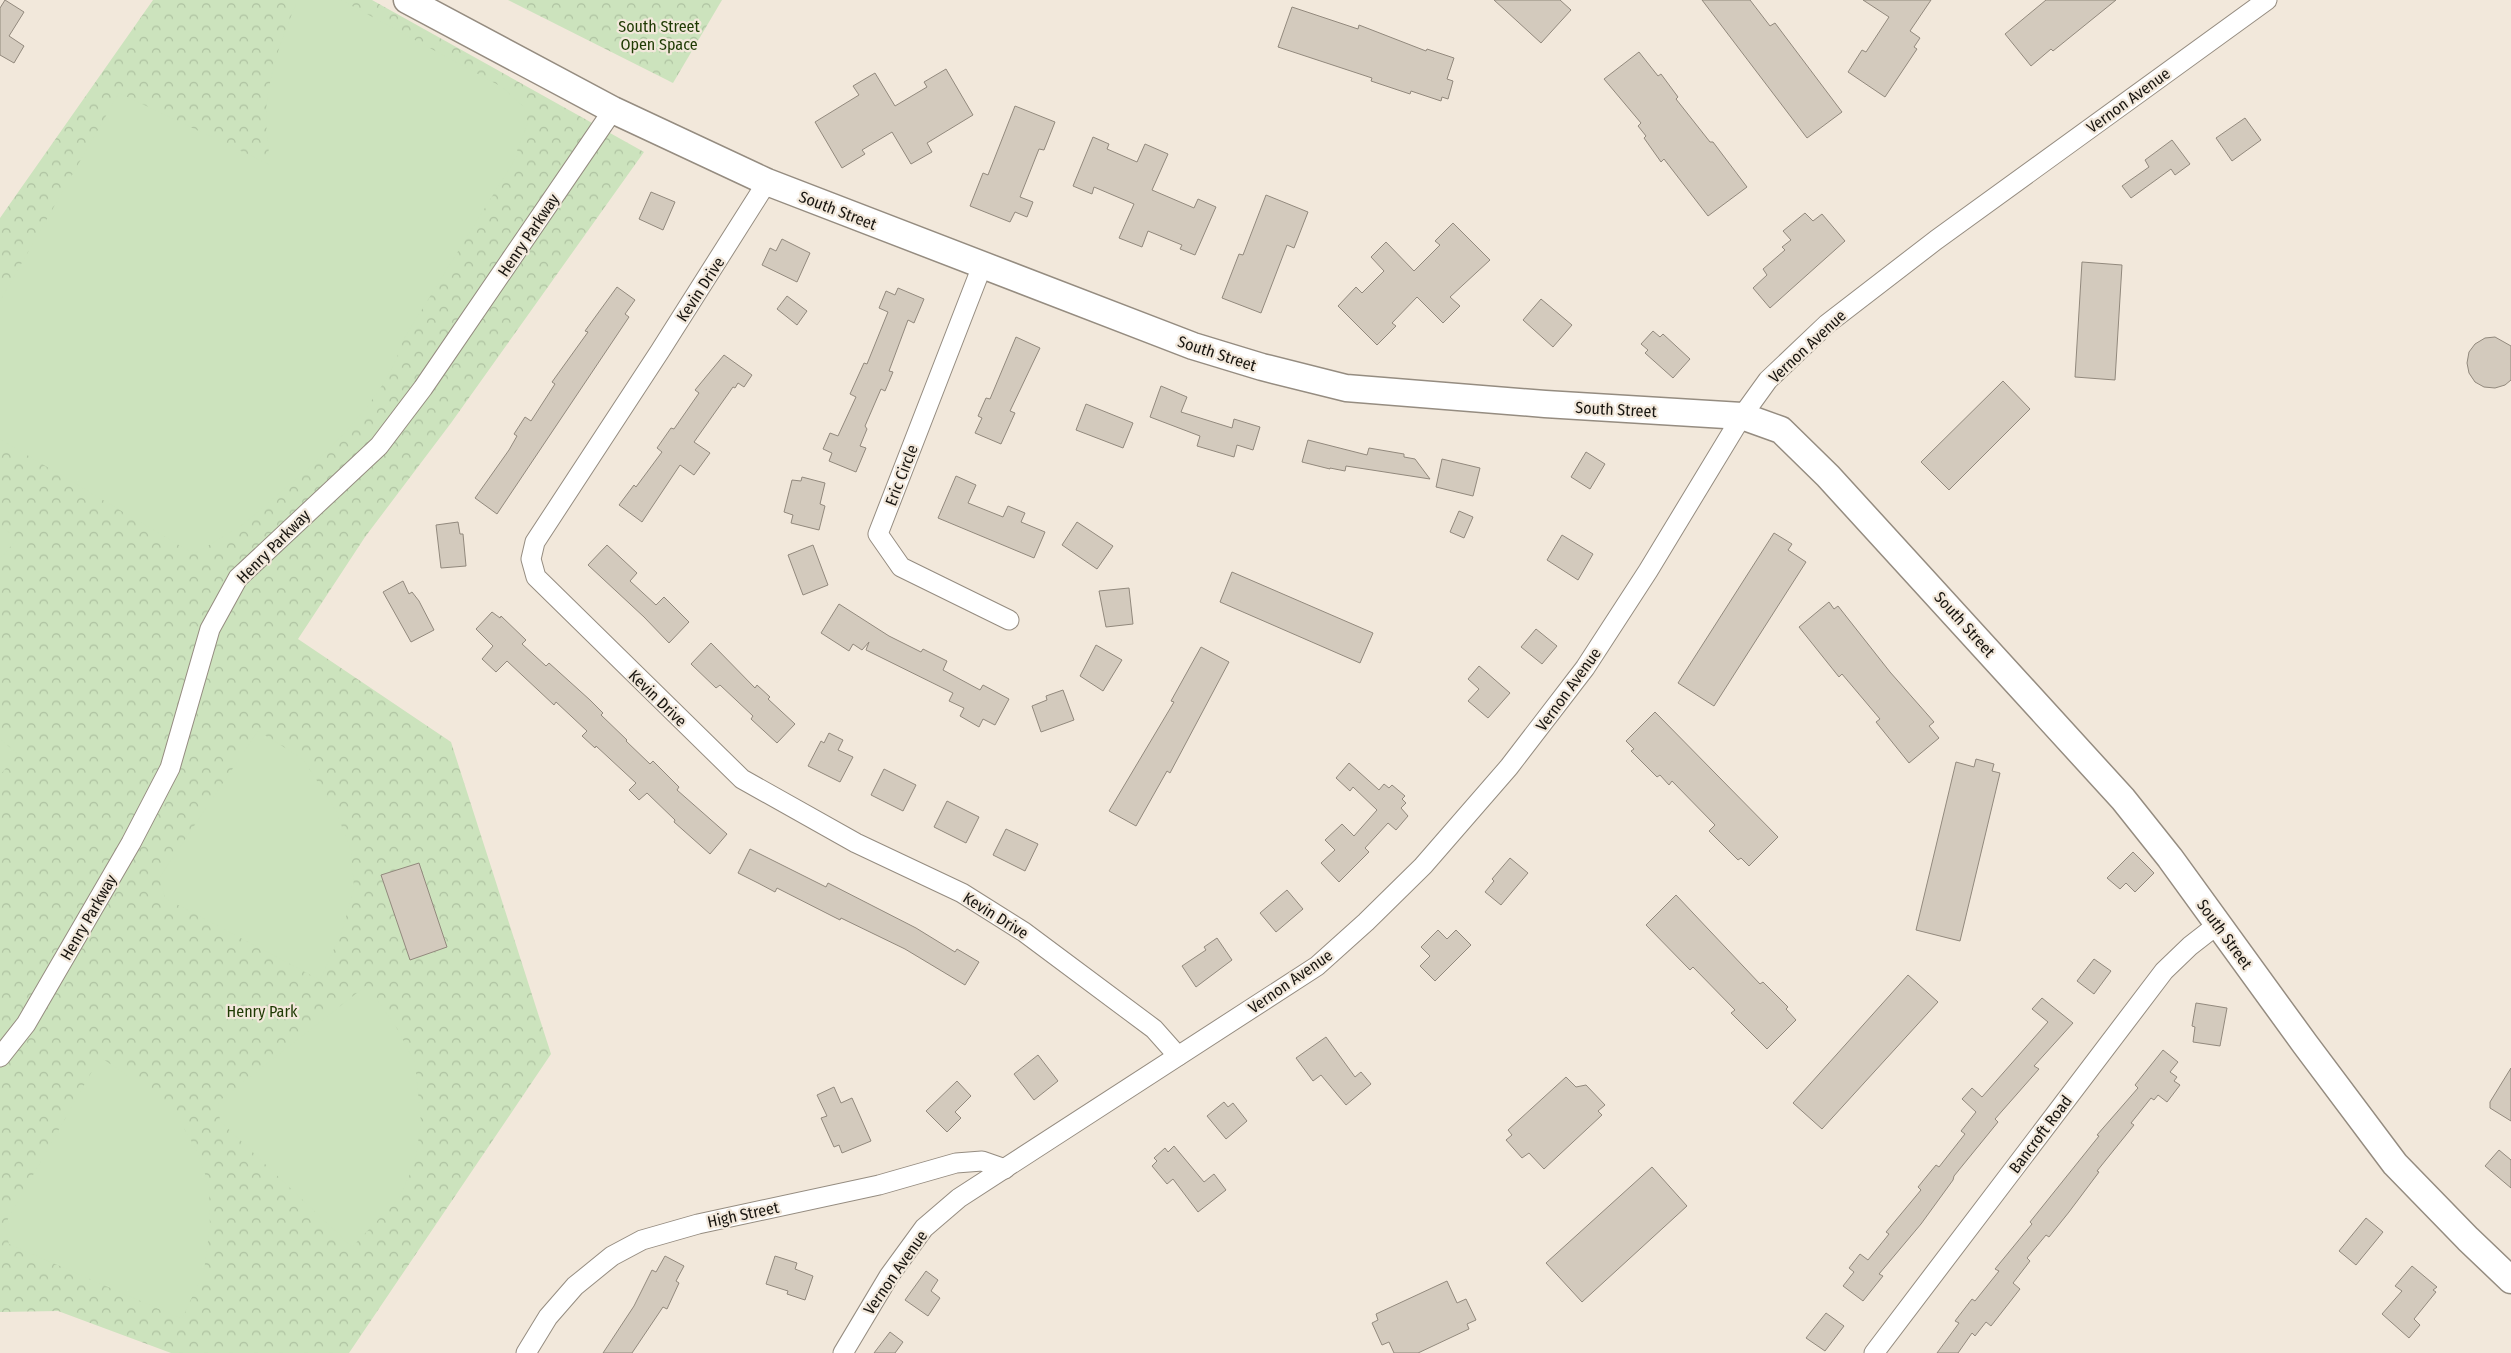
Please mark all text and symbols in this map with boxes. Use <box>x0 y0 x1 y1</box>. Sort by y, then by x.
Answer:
park label: South Street Open Space <box>618 17 701 54</box>
street label: Vernon Avenue <box>2083 64 2174 137</box>
street label: South Street <box>796 187 880 234</box>
street label: Henry Parkway <box>494 189 564 280</box>
street label: Kevin Drive <box>672 253 728 325</box>
street label: Vernon Avenue <box>1765 306 1850 387</box>
street label: South Street <box>1175 332 1259 375</box>
street label: South Street <box>1575 398 1658 421</box>
street label: Eric Circle <box>881 442 922 508</box>
street label: Henry Parkway <box>233 505 315 587</box>
street label: South Street <box>1930 588 1999 662</box>
street label: Vernon Avenue <box>1532 644 1605 735</box>
street label: Kevin Drive <box>625 666 691 731</box>
street label: Henry Parkway <box>56 870 121 964</box>
street label: Kevin Drive <box>960 888 1032 943</box>
street label: South Street <box>2193 896 2257 973</box>
street label: Vernon Avenue <box>1245 945 1336 1017</box>
park label: Henry Park <box>227 1002 298 1021</box>
street label: Bancroft Road <box>2005 1092 2076 1177</box>
street label: High Street <box>706 1197 781 1231</box>
street label: Vernon Avenue <box>859 1226 931 1318</box>

